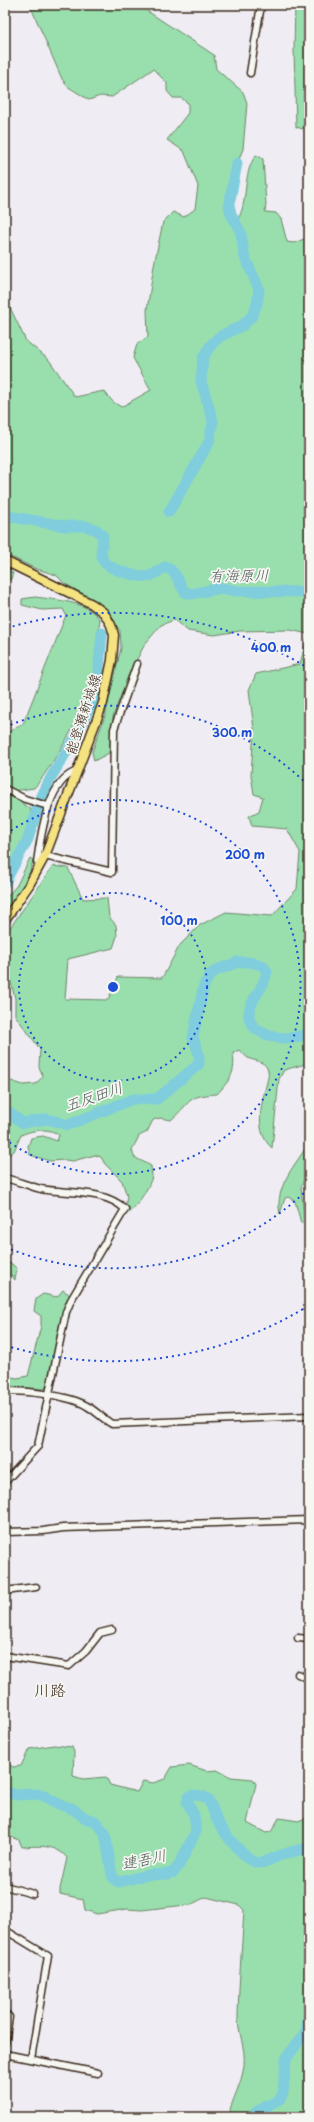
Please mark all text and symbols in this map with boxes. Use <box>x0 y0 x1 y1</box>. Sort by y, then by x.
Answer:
water label: 有海原川 <box>209 562 269 587</box>
text: 400 m <box>251 638 291 656</box>
street label: 能登瀬新城線 <box>60 671 105 757</box>
text: 300 m <box>212 723 252 741</box>
text: 200 m <box>225 845 265 863</box>
text: 100 m <box>160 911 198 929</box>
centre of rings <box>106 980 120 994</box>
water label: 五反田川 <box>61 1075 126 1116</box>
district label: 川路 <box>34 1677 66 1701</box>
water label: 連吾川 <box>119 1843 168 1874</box>

